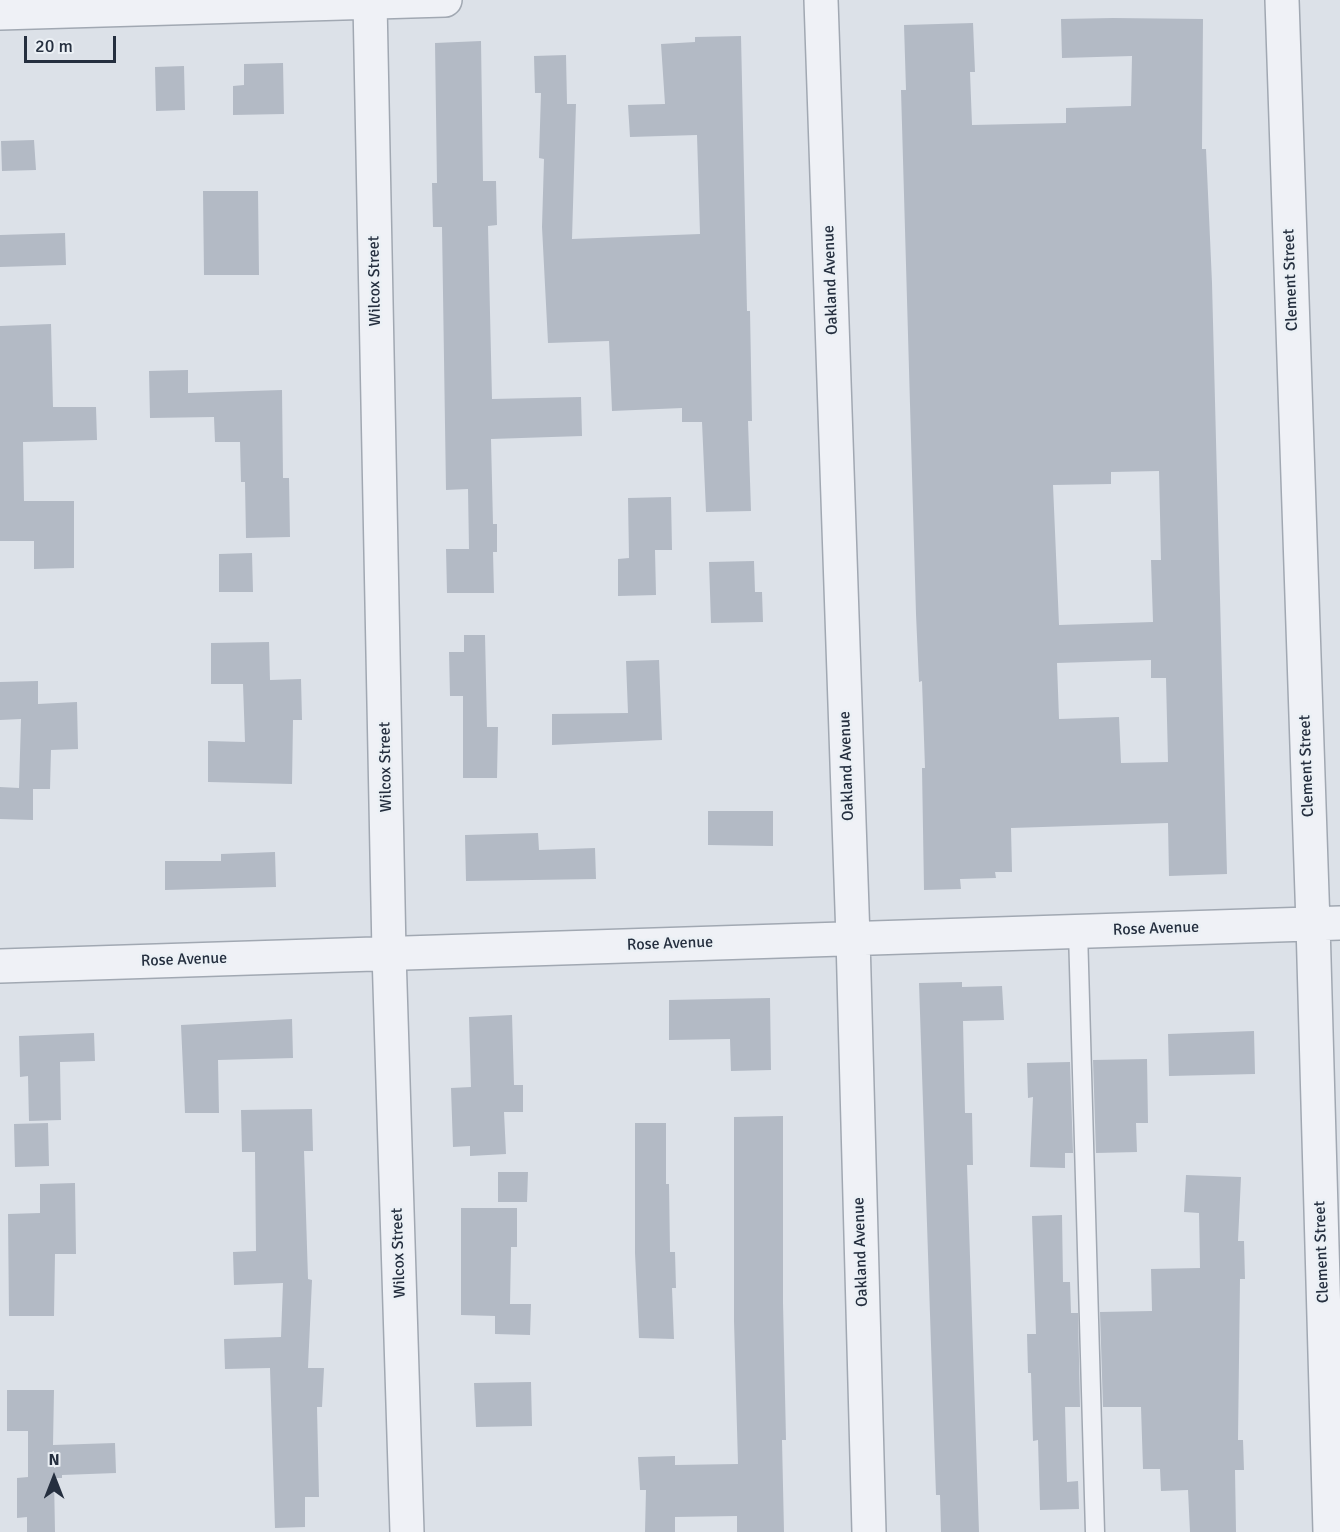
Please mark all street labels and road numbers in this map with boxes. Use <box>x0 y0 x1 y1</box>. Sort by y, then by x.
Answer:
street label: Oakland Avenue <box>819 225 843 335</box>
street label: Clement Street <box>1280 228 1302 332</box>
street label: Wilcox Street <box>365 236 385 326</box>
street label: Oakland Avenue <box>835 711 859 821</box>
street label: Clement Street <box>1296 714 1318 818</box>
street label: Wilcox Street <box>376 722 396 812</box>
street label: Rose Avenue <box>1113 918 1199 940</box>
street label: Rose Avenue <box>627 933 713 955</box>
street label: Rose Avenue <box>141 949 227 971</box>
street label: Oakland Avenue <box>849 1197 873 1307</box>
street label: Clement Street <box>1311 1200 1333 1304</box>
street label: Wilcox Street <box>388 1207 410 1299</box>

